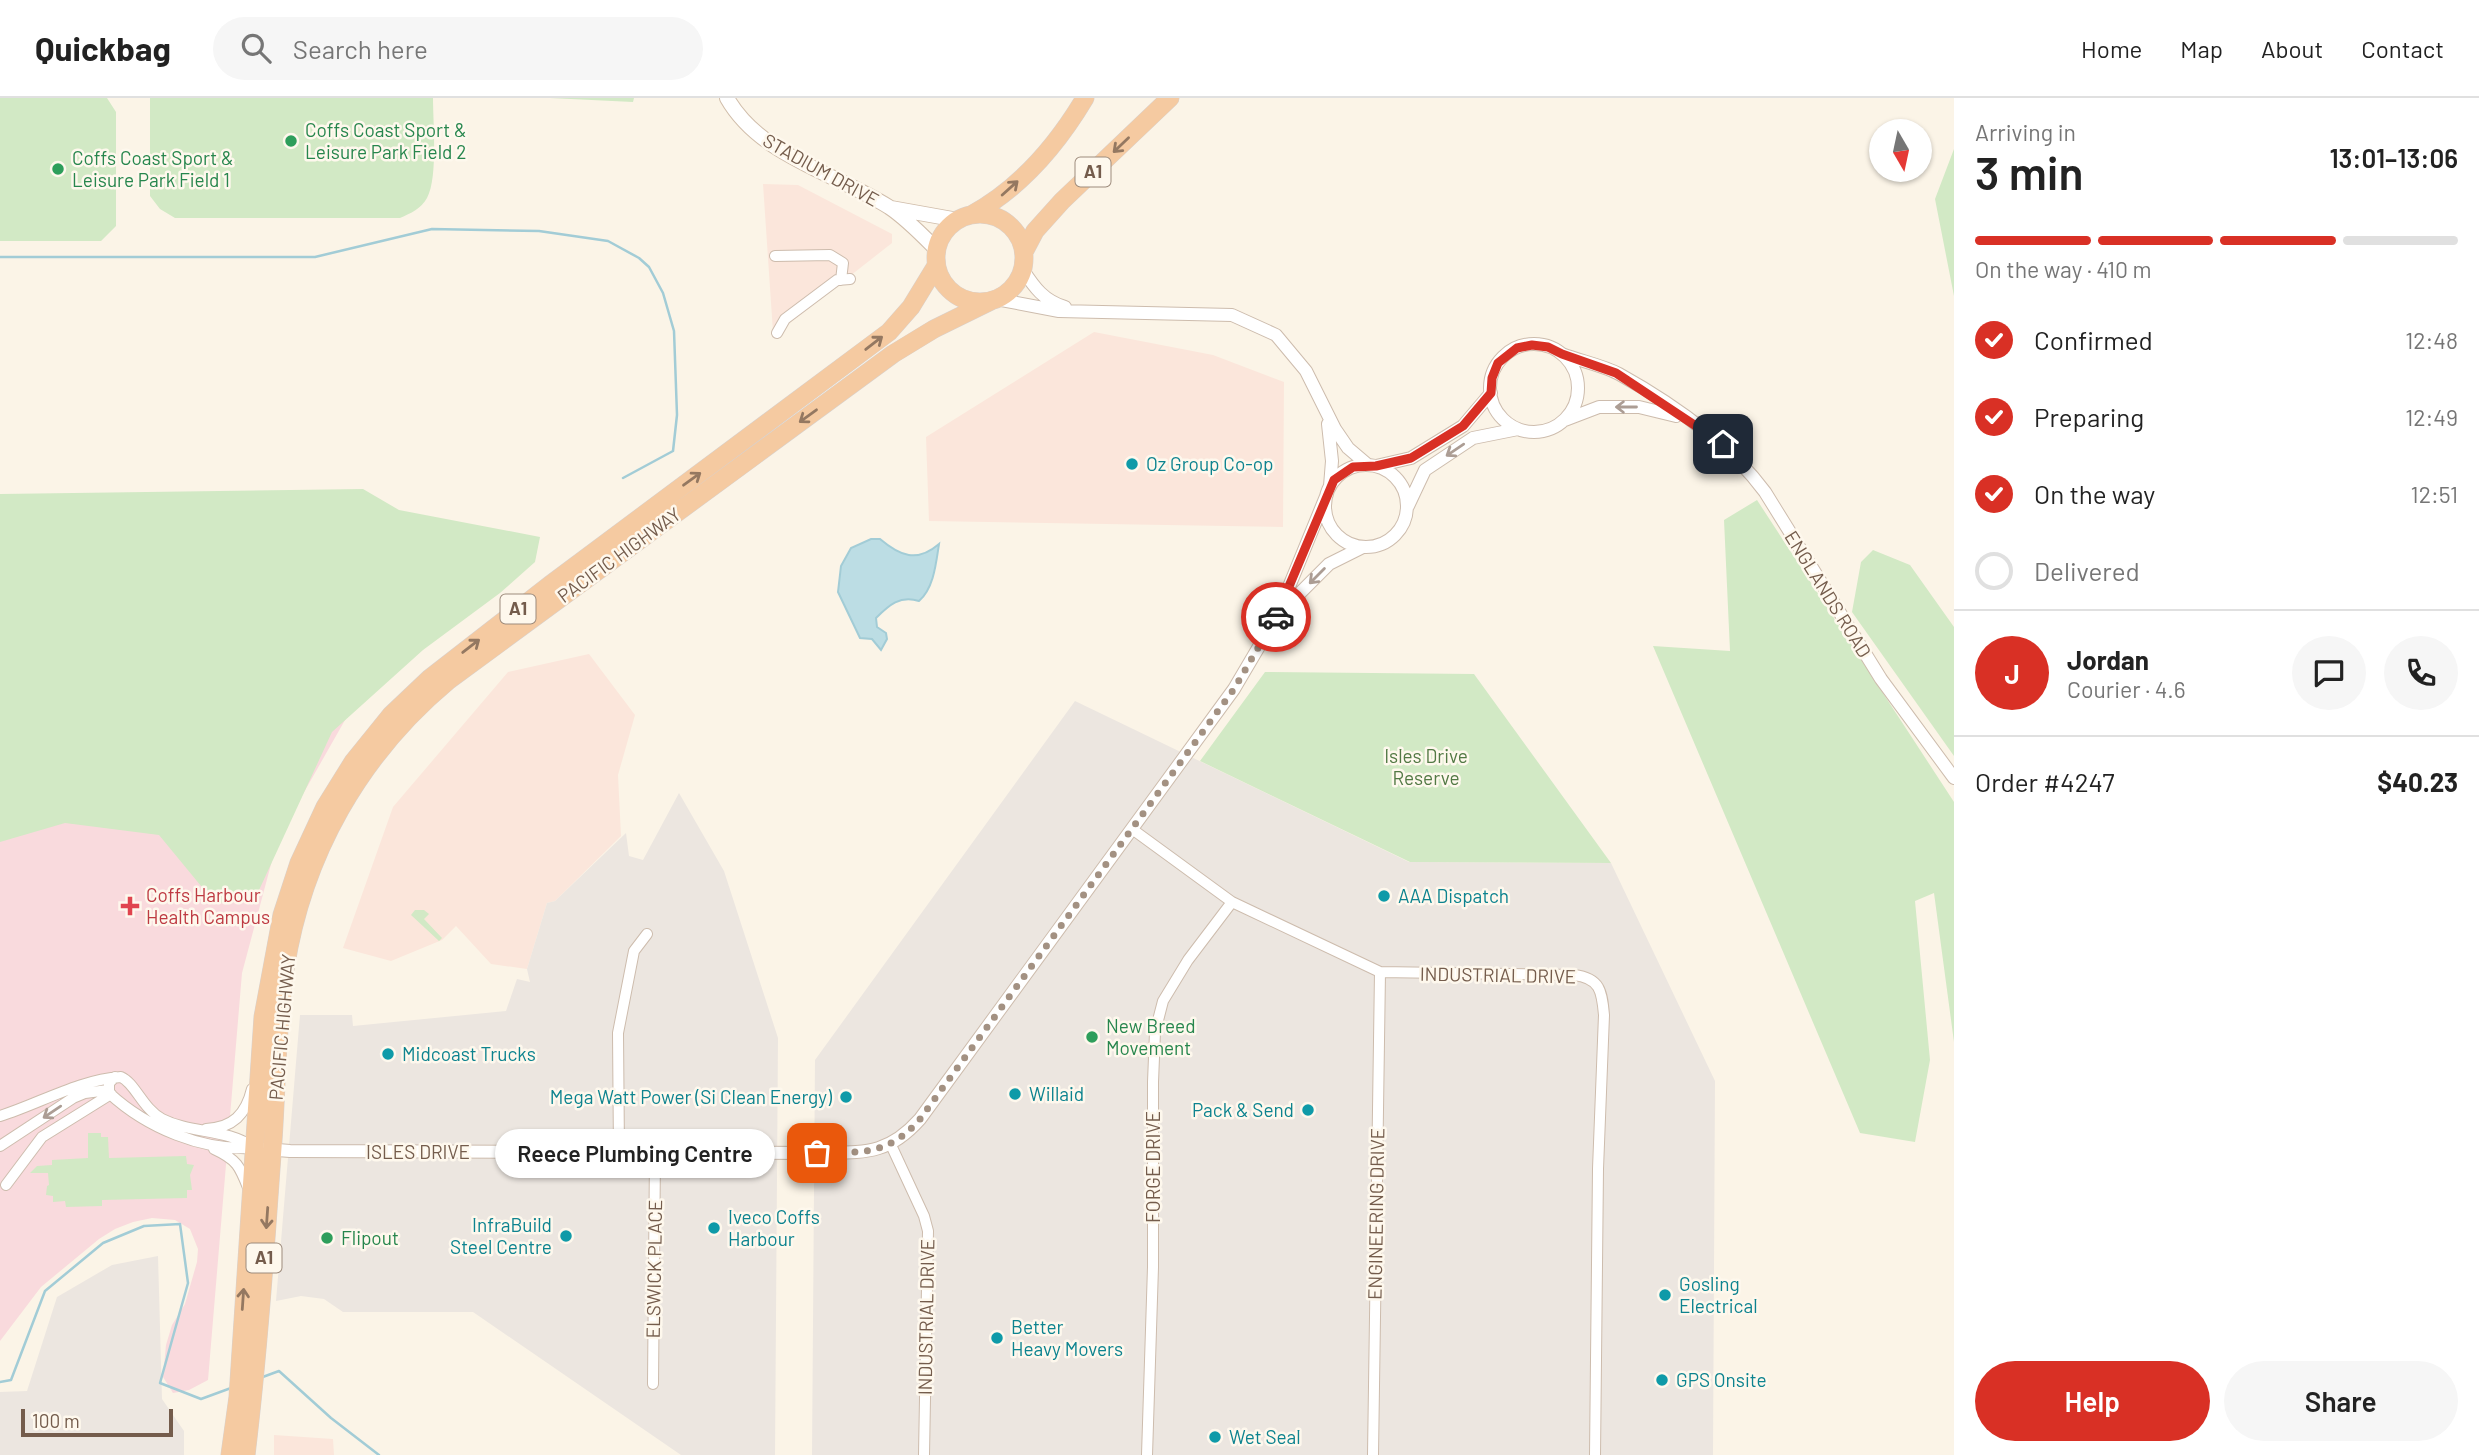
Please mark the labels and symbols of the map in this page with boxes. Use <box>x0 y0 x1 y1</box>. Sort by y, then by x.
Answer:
place label: Coffs Coast Sport & Leisure Park Field 2 <box>305 118 467 163</box>
north arrow <box>1869 119 1932 182</box>
street label: STADIUM DRIVE <box>759 128 883 211</box>
marker: Coffs Coast Sport & Leisure Park Field 2 <box>283 133 299 149</box>
one-way arrow <box>1112 137 1129 154</box>
place label: Coffs Coast Sport & Leisure Park Field 1 <box>72 146 234 191</box>
road number: A1 <box>1076 158 1110 186</box>
marker: Coffs Coast Sport & Leisure Park Field 1 <box>50 161 66 177</box>
one-way arrow <box>1001 180 1019 196</box>
one-way arrow <box>864 336 883 351</box>
one-way arrow <box>1615 400 1638 414</box>
one-way arrow <box>799 408 818 423</box>
pin <box>1693 414 1753 474</box>
one-way arrow <box>1445 444 1465 458</box>
place label: Oz Group Co-op <box>1146 452 1274 475</box>
marker: Oz Group Co-op <box>1124 456 1140 472</box>
one-way arrow <box>682 472 701 487</box>
street label: PACIFIC HIGHWAY <box>553 502 685 607</box>
street label: ENGLANDS ROAD <box>1780 526 1877 661</box>
one-way arrow <box>1308 568 1325 585</box>
courier <box>1241 582 1311 652</box>
road number: A1 <box>500 594 536 624</box>
one-way arrow <box>461 638 480 653</box>
park label: Isles Drive Reserve <box>1384 744 1468 789</box>
place label: Coffs Harbour Health Campus <box>146 883 270 928</box>
place label: AAA Dispatch <box>1398 884 1509 907</box>
marker: AAA Dispatch <box>1376 888 1392 904</box>
marker: Coffs Harbour Health Campus <box>120 896 140 916</box>
street label: PACIFIC HIGHWAY <box>264 953 299 1101</box>
street label: INDUSTRIAL DRIVE <box>1420 962 1576 987</box>
place label: New Breed Movement <box>1106 1014 1196 1059</box>
marker: New Breed Movement <box>1084 1029 1100 1045</box>
place label: Midcoast Trucks <box>402 1042 536 1065</box>
marker: Midcoast Trucks <box>380 1046 396 1062</box>
place label: Willaid <box>1029 1082 1084 1105</box>
place label: Mega Watt Power (Si Clean Energy) <box>550 1085 833 1108</box>
marker: Willaid <box>1007 1086 1023 1102</box>
marker: Mega Watt Power (Si Clean Energy) <box>838 1089 854 1105</box>
place label: Pack & Send <box>1192 1098 1294 1121</box>
marker: Pack & Send <box>1300 1102 1316 1118</box>
one-way arrow <box>42 1105 62 1119</box>
street label: FORGE DRIVE <box>1141 1111 1164 1223</box>
pin <box>787 1123 847 1183</box>
callout: Reece Plumbing Centre <box>495 1128 775 1178</box>
street label: ENGINEERING DRIVE <box>1363 1128 1388 1300</box>
street label: ISLES DRIVE <box>366 1140 470 1163</box>
street label: ELSWICK PLACE <box>641 1199 666 1339</box>
place label: Iveco Coffs Harbour <box>728 1205 820 1250</box>
one-way arrow <box>260 1206 273 1229</box>
place label: InfraBuild Steel Centre <box>450 1213 552 1258</box>
marker: Iveco Coffs Harbour <box>706 1220 722 1236</box>
place label: Flipout <box>341 1226 399 1249</box>
marker: InfraBuild Steel Centre <box>558 1228 574 1244</box>
marker: Flipout <box>319 1230 335 1246</box>
street label: INDUSTRIAL DRIVE <box>913 1239 938 1395</box>
road number: A1 <box>246 1244 282 1273</box>
place label: Gosling Electrical <box>1679 1272 1758 1317</box>
marker: Gosling Electrical <box>1657 1287 1673 1303</box>
one-way arrow <box>237 1288 250 1311</box>
place label: Better Heavy Movers <box>1011 1315 1123 1360</box>
marker: Better Heavy Movers <box>989 1330 1005 1346</box>
place label: GPS Onsite <box>1676 1368 1767 1391</box>
marker: GPS Onsite <box>1654 1372 1670 1388</box>
scale bar <box>21 1406 173 1438</box>
place label: Wet Seal <box>1229 1425 1301 1448</box>
marker: Wet Seal <box>1207 1429 1223 1445</box>

